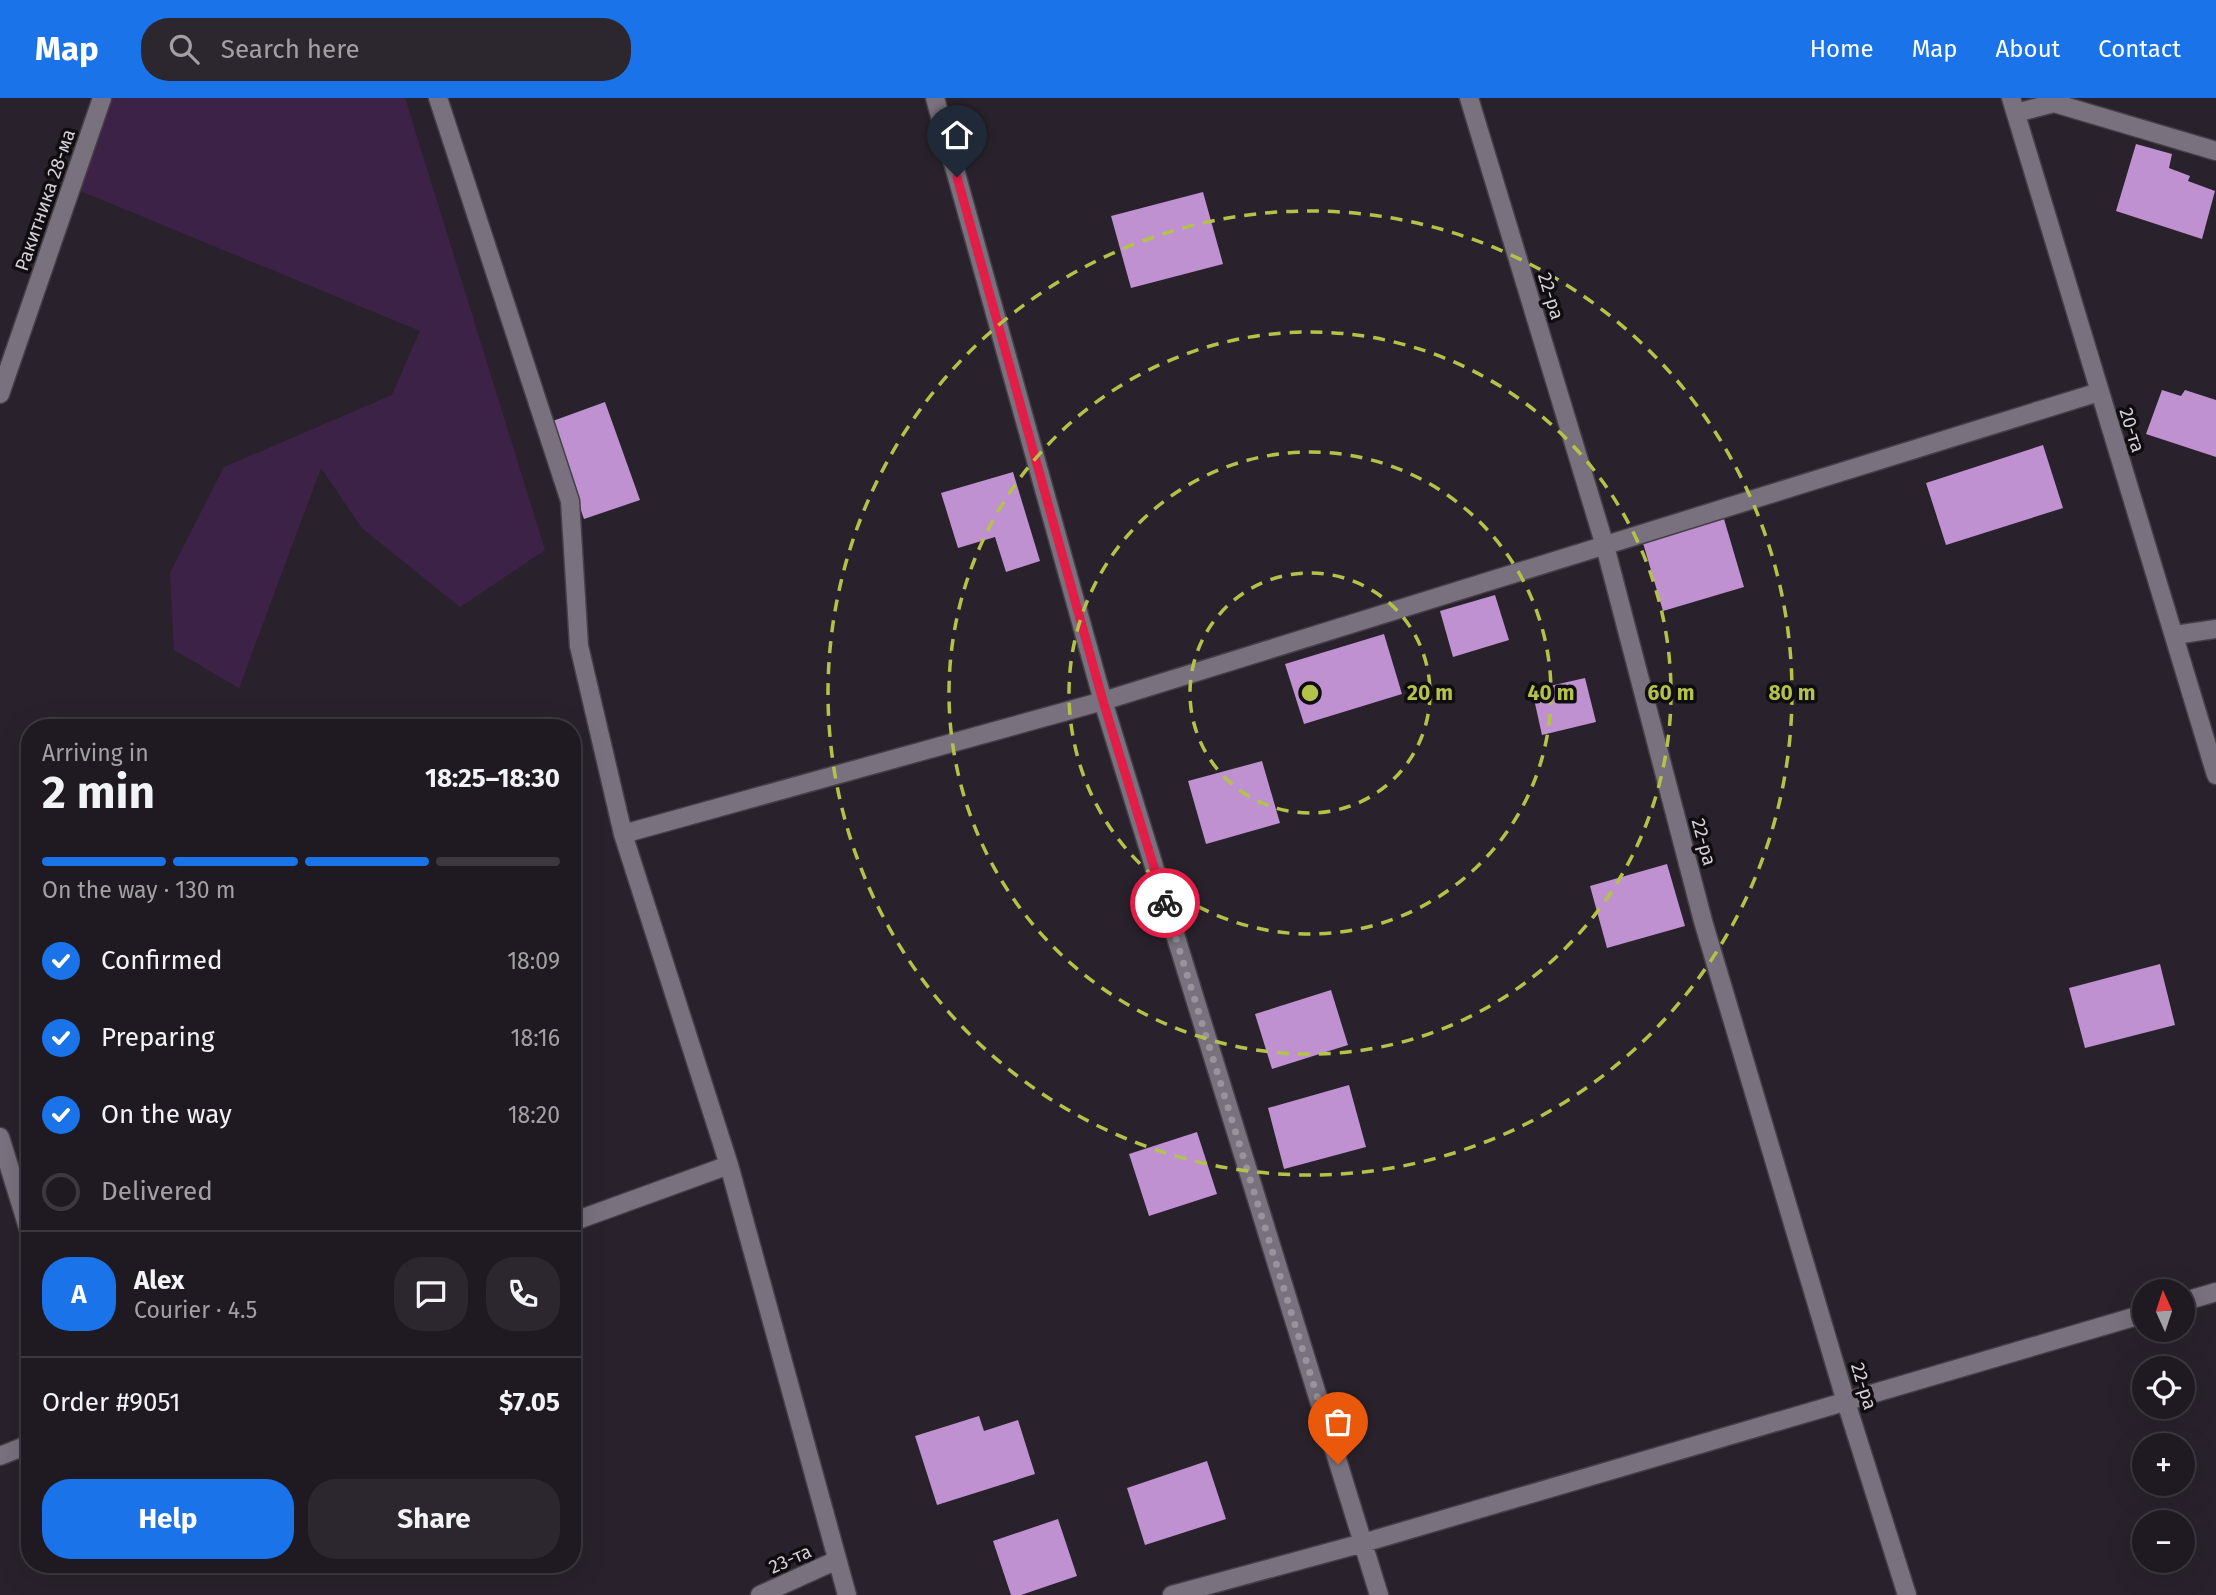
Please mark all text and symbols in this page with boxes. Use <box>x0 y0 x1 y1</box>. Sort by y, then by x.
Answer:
search box <box>141 18 631 81</box>
text: Map <box>35 29 99 69</box>
icon: search <box>165 30 203 68</box>
text: Search here <box>221 34 360 65</box>
text: Home <box>1810 35 1874 63</box>
text: Map <box>1912 35 1958 63</box>
text: About <box>1996 35 2060 63</box>
text: Contact <box>2098 35 2181 63</box>
pin <box>927 105 987 177</box>
icon: home <box>938 116 976 154</box>
street label: Ракитника 28-ма <box>10 126 80 274</box>
street label: 22-ра <box>1533 270 1569 322</box>
street label: 20-та <box>2114 405 2150 455</box>
text: 20 m <box>1407 680 1453 706</box>
text: 40 m <box>1528 680 1574 706</box>
text: 60 m <box>1648 680 1694 706</box>
text: 80 m <box>1768 680 1816 706</box>
centre of rings <box>1298 681 1322 705</box>
text: Arriving in <box>42 739 149 767</box>
text: 18:25–18:30 <box>425 763 560 794</box>
text: 2 min <box>42 765 155 820</box>
street label: 22-ра <box>1687 816 1721 868</box>
courier <box>1130 868 1200 938</box>
text: On the way · 130 m <box>42 876 235 904</box>
icon: bike <box>1146 884 1184 922</box>
icon: check <box>42 942 80 980</box>
text: Confirmed <box>101 945 222 976</box>
text: 18:09 <box>507 947 560 975</box>
icon: check <box>42 1019 80 1057</box>
text: Preparing <box>101 1022 214 1053</box>
text: 18:16 <box>511 1024 560 1052</box>
icon: check <box>42 1096 80 1134</box>
text: On the way <box>101 1099 232 1130</box>
text: 18:20 <box>508 1101 560 1129</box>
text: Delivered <box>101 1176 213 1207</box>
button: chat <box>394 1257 468 1331</box>
button: phone <box>486 1257 560 1331</box>
text: Alex <box>134 1265 184 1296</box>
text: A <box>71 1279 87 1310</box>
north arrow <box>2132 1279 2194 1342</box>
map controls <box>2132 1279 2195 1573</box>
text: Courier · 4.5 <box>134 1296 257 1324</box>
button: locate <box>2132 1356 2195 1419</box>
street label: 22-ра <box>1846 1360 1882 1412</box>
text: Order #9051 <box>42 1387 180 1418</box>
text: $7.05 <box>499 1387 560 1418</box>
pin <box>1308 1392 1368 1464</box>
icon: bag <box>1319 1403 1357 1441</box>
button: + <box>2132 1433 2195 1496</box>
button: Help <box>42 1479 294 1559</box>
button: Share <box>308 1479 560 1559</box>
button: − <box>2132 1510 2195 1573</box>
street label: 23-та <box>765 1540 815 1578</box>

